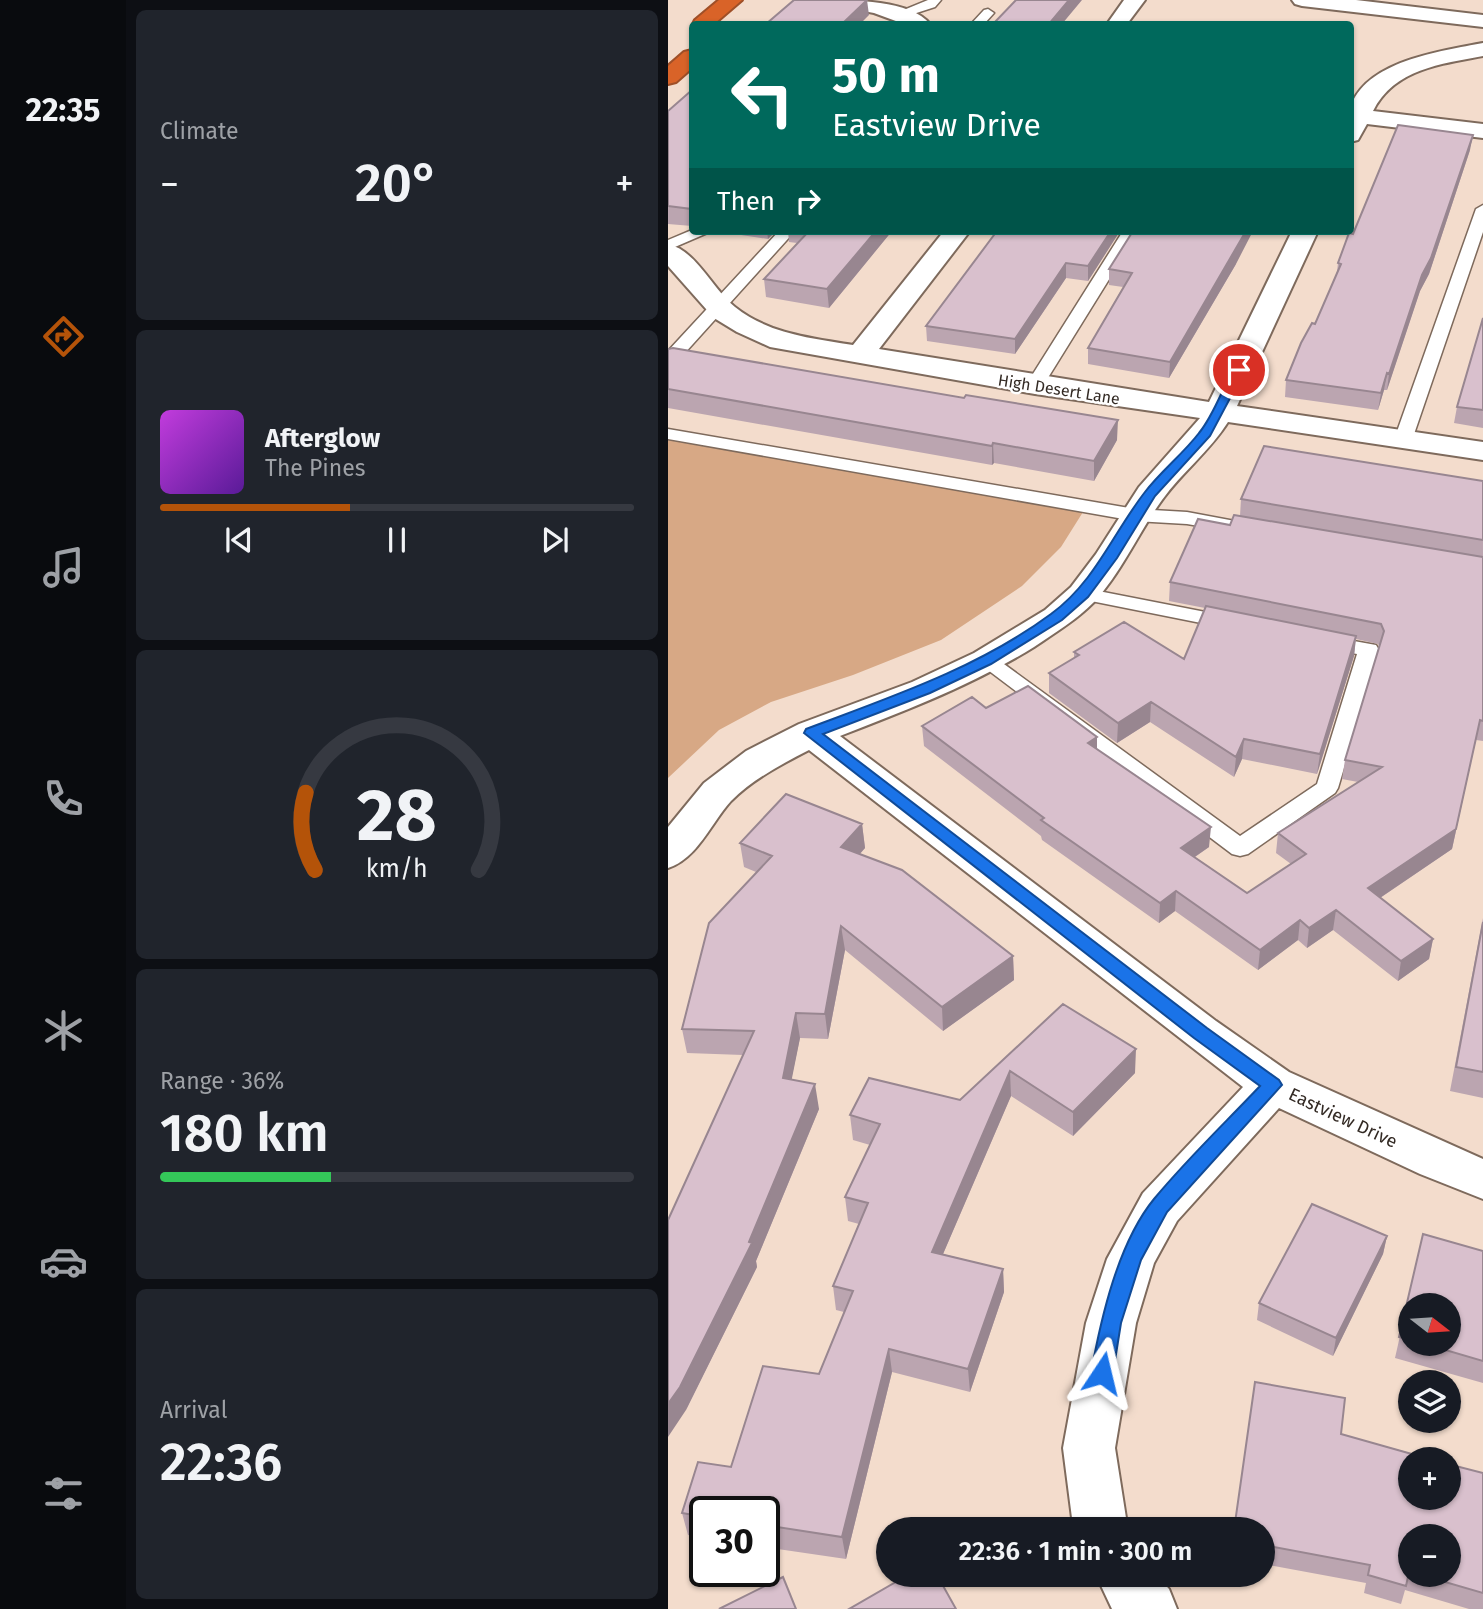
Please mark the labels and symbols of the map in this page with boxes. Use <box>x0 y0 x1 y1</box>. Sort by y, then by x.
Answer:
pin <box>1209 340 1269 400</box>
street label: High Desert Lane <box>997 370 1121 409</box>
street label: Eastview Drive <box>1285 1083 1401 1153</box>
north arrow <box>1398 1293 1461 1356</box>
position arrow <box>1065 1336 1139 1410</box>
speed limit sign: 30 <box>689 1496 780 1587</box>

